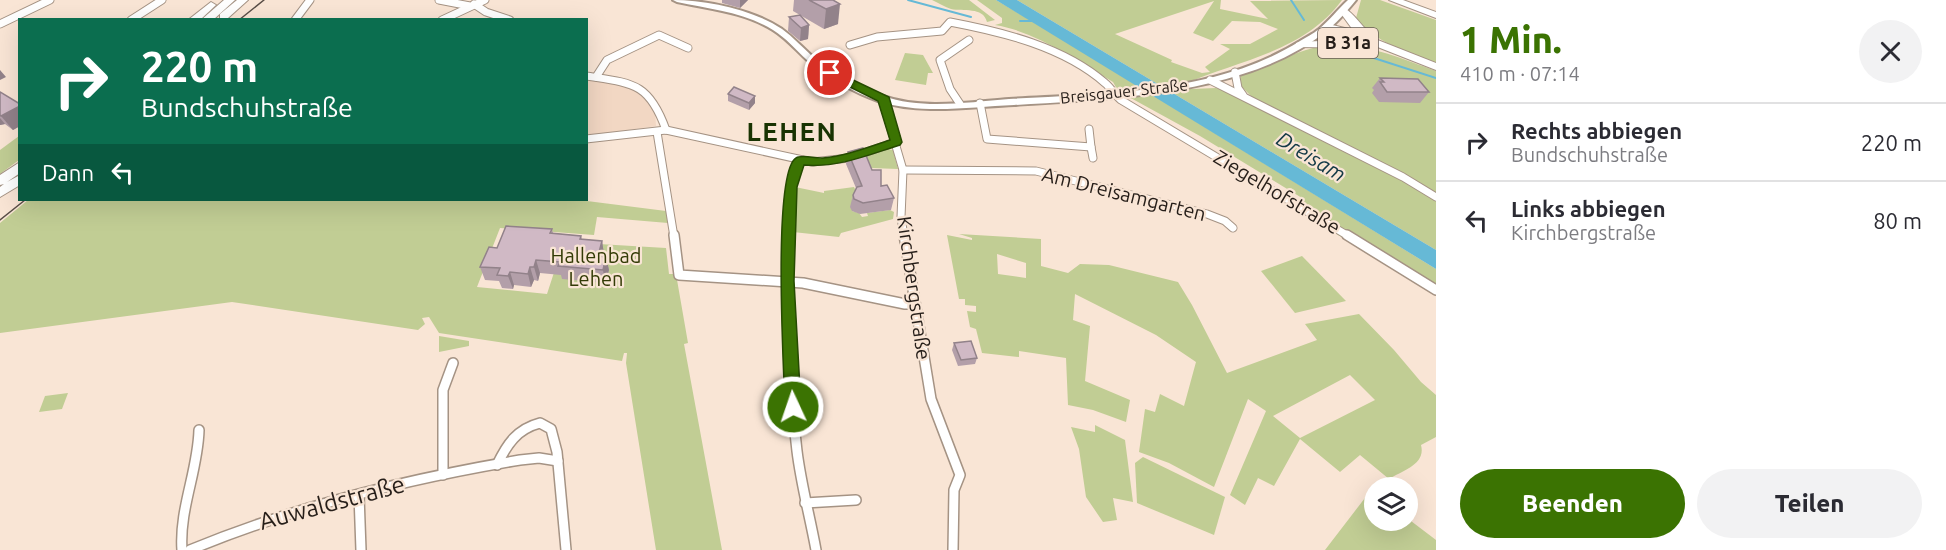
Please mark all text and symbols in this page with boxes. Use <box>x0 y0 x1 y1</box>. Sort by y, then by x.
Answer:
text: 1 Min. <box>1460 19 1562 60</box>
button: close <box>1859 20 1922 83</box>
road number: B 31a <box>1318 28 1378 58</box>
icon: right <box>42 42 120 120</box>
text: 220 m <box>141 43 258 90</box>
pin <box>804 47 855 98</box>
icon: arrive <box>813 56 846 89</box>
text: 410 m · 07:14 <box>1460 62 1580 85</box>
street label: Breisgauer Straße <box>1059 75 1189 107</box>
text: Bundschuhstraße <box>141 92 353 122</box>
district label: LEHEN <box>747 117 838 146</box>
text: Rechts abbiegen <box>1511 118 1682 143</box>
water label: Dreisam <box>1273 126 1350 186</box>
icon: right <box>1460 126 1493 159</box>
text: 220 m <box>1861 130 1922 155</box>
text: Bundschuhstraße <box>1511 143 1668 166</box>
street label: Ziegelhofstraße <box>1210 145 1345 238</box>
icon: left <box>106 156 139 189</box>
text: Dann <box>42 160 94 185</box>
street label: Am Dreisamgarten <box>1040 162 1209 225</box>
text: Links abbiegen <box>1511 196 1666 221</box>
icon: left <box>1460 204 1493 237</box>
text: 80 m <box>1873 208 1922 233</box>
street label: Kirchbergstraße <box>893 215 936 361</box>
text: Kirchbergstraße <box>1511 221 1656 244</box>
park label: Hallenbad Lehen <box>551 244 641 290</box>
position arrow <box>761 375 825 439</box>
button: Beenden <box>1460 469 1685 538</box>
button: Teilen <box>1697 469 1922 538</box>
street label: Auwaldstraße <box>256 470 408 535</box>
map controls <box>1364 477 1418 531</box>
button: layers <box>1364 477 1418 531</box>

